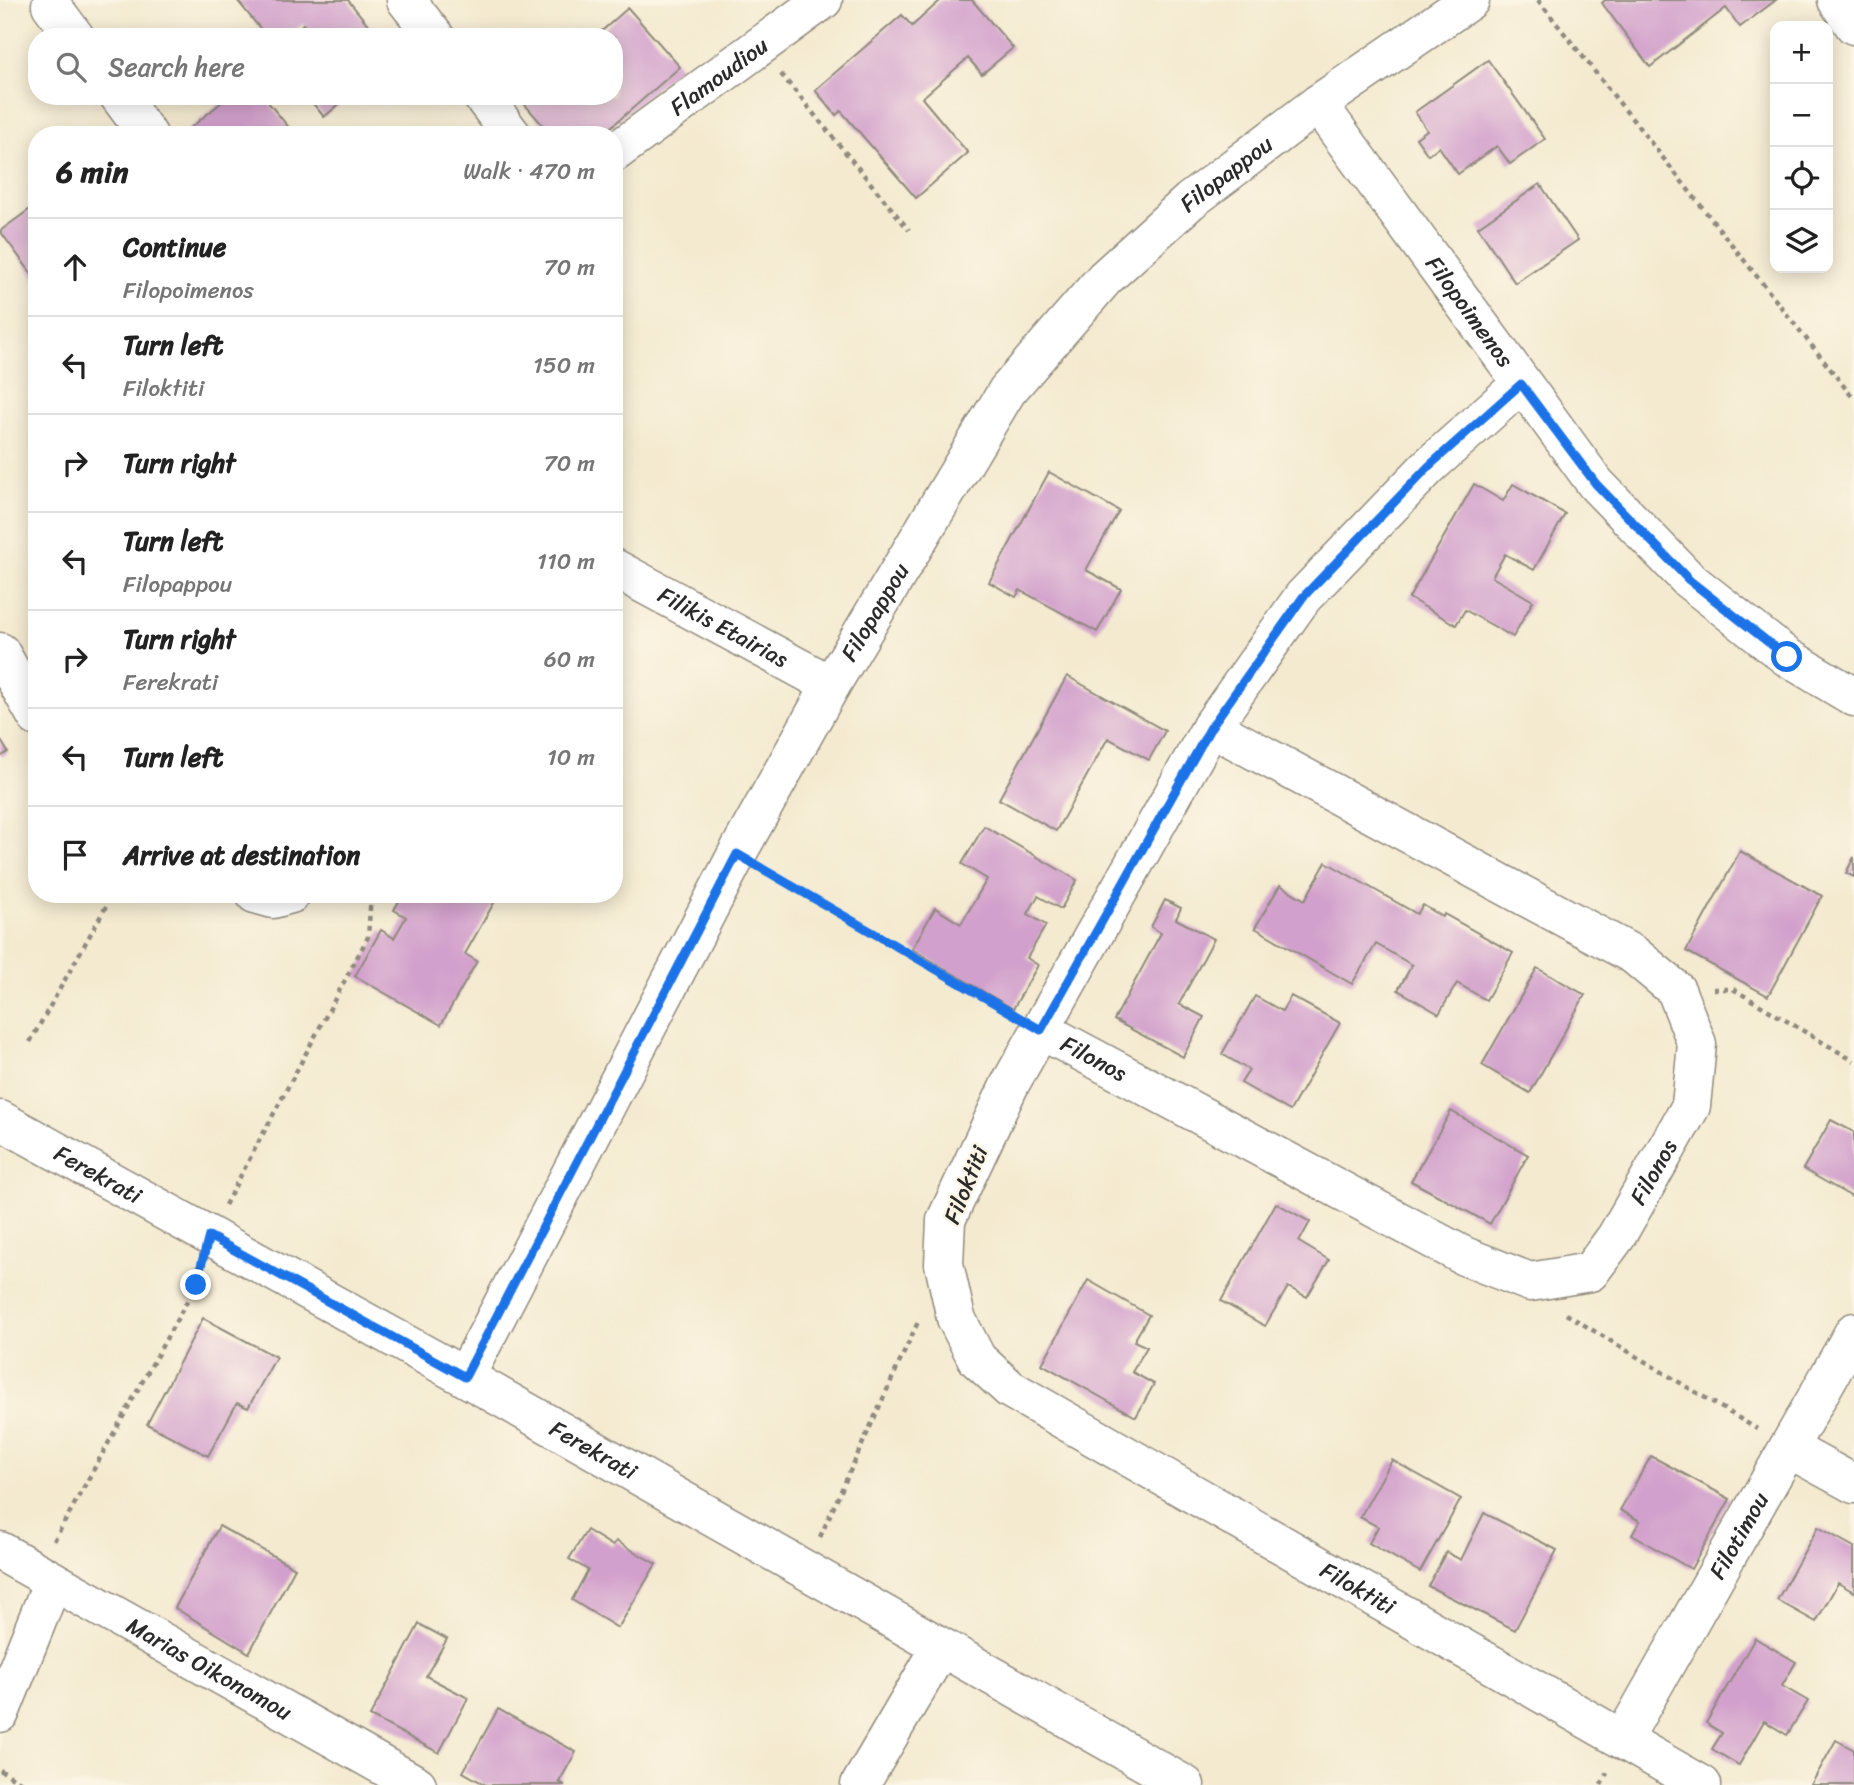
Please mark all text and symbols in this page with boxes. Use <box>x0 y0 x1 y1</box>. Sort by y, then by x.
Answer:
map controls <box>1770 21 1833 273</box>
button: + <box>1770 21 1833 84</box>
street label: Flamoudiou <box>660 26 777 127</box>
search box <box>28 28 623 105</box>
text: Search here <box>108 44 245 90</box>
icon: search <box>52 48 90 86</box>
button: − <box>1770 84 1833 147</box>
street label: Filopappou <box>1169 124 1282 223</box>
text: 6 min <box>56 145 128 199</box>
button: locate <box>1770 147 1833 210</box>
text: Walk · 470 m <box>463 151 595 192</box>
button: layers <box>1770 210 1833 273</box>
text: Continue <box>123 224 226 270</box>
street label: Filopoimenos <box>1415 246 1525 377</box>
text: 70 m <box>544 247 595 288</box>
icon: ahead <box>56 248 94 286</box>
text: Filopoimenos <box>123 270 254 311</box>
text: Turn left <box>123 322 223 368</box>
text: 150 m <box>533 345 595 386</box>
icon: left <box>56 346 94 384</box>
text: Filoktiti <box>123 368 204 409</box>
text: Turn right <box>123 440 236 486</box>
text: 70 m <box>544 443 595 484</box>
icon: right <box>56 444 94 482</box>
text: Turn left <box>123 518 223 564</box>
text: 110 m <box>537 541 595 582</box>
icon: left <box>56 542 94 580</box>
street label: Filopappou <box>829 554 921 669</box>
text: Filopappou <box>123 564 232 605</box>
street label: Filikis Etairias <box>650 575 796 679</box>
text: Turn right <box>123 616 236 662</box>
text: 60 m <box>544 639 595 680</box>
icon: right <box>56 640 94 678</box>
route start <box>1771 641 1802 672</box>
text: Ferekrati <box>123 662 218 703</box>
text: Turn left <box>123 734 223 780</box>
text: 10 m <box>547 737 595 778</box>
icon: left <box>56 738 94 776</box>
text: Arrive at destination <box>123 832 360 878</box>
icon: arrive <box>56 836 94 874</box>
street label: Filonos <box>1053 1024 1135 1093</box>
street label: Filonos <box>1618 1131 1689 1213</box>
street label: Ferekrati <box>46 1133 150 1215</box>
street label: Filoktiti <box>932 1139 1000 1230</box>
route end <box>180 1269 211 1300</box>
street label: Ferekrati <box>542 1409 646 1491</box>
street label: Filotimou <box>1697 1483 1780 1587</box>
street label: Filoktiti <box>1312 1550 1404 1626</box>
street label: Marias Oikonomou <box>119 1605 301 1732</box>

